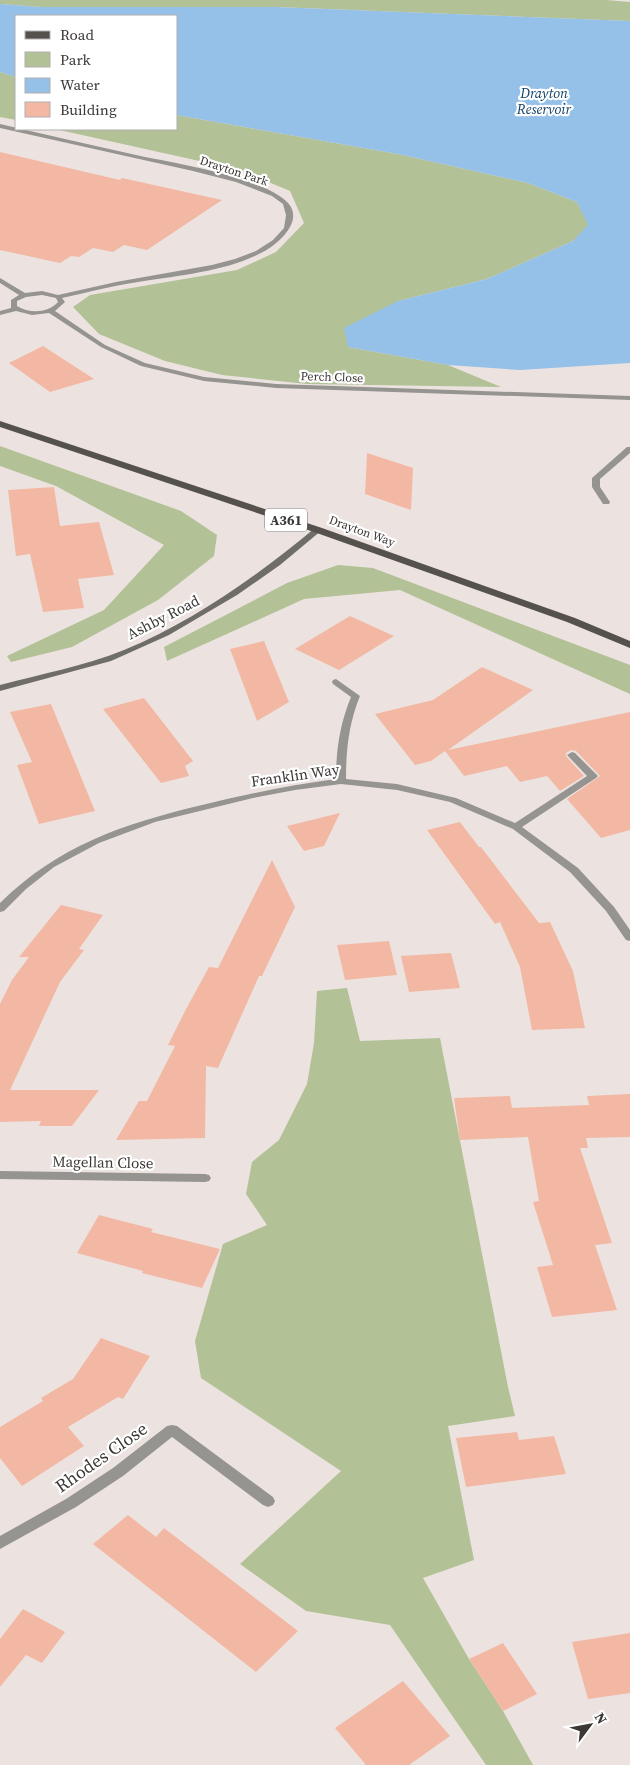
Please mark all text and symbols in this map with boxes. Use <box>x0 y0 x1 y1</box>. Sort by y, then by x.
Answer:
legend <box>15 15 178 130</box>
text: Road <box>60 24 94 45</box>
text: Park <box>60 49 92 70</box>
text: Water <box>60 74 101 95</box>
water label: Drayton Reservoir <box>516 83 572 119</box>
text: Building <box>60 99 117 120</box>
street label: Drayton Park <box>198 152 271 190</box>
street label: Perch Close <box>300 368 364 386</box>
road number: A361 <box>265 508 307 532</box>
street label: Drayton Way <box>327 512 398 551</box>
street label: Ashby Road <box>123 589 203 644</box>
street label: Franklin Way <box>249 758 341 792</box>
street label: Magellan Close <box>52 1151 154 1173</box>
street label: Rhodes Close <box>50 1416 152 1498</box>
north arrow <box>565 1700 615 1750</box>
text: N <box>590 1708 612 1728</box>

